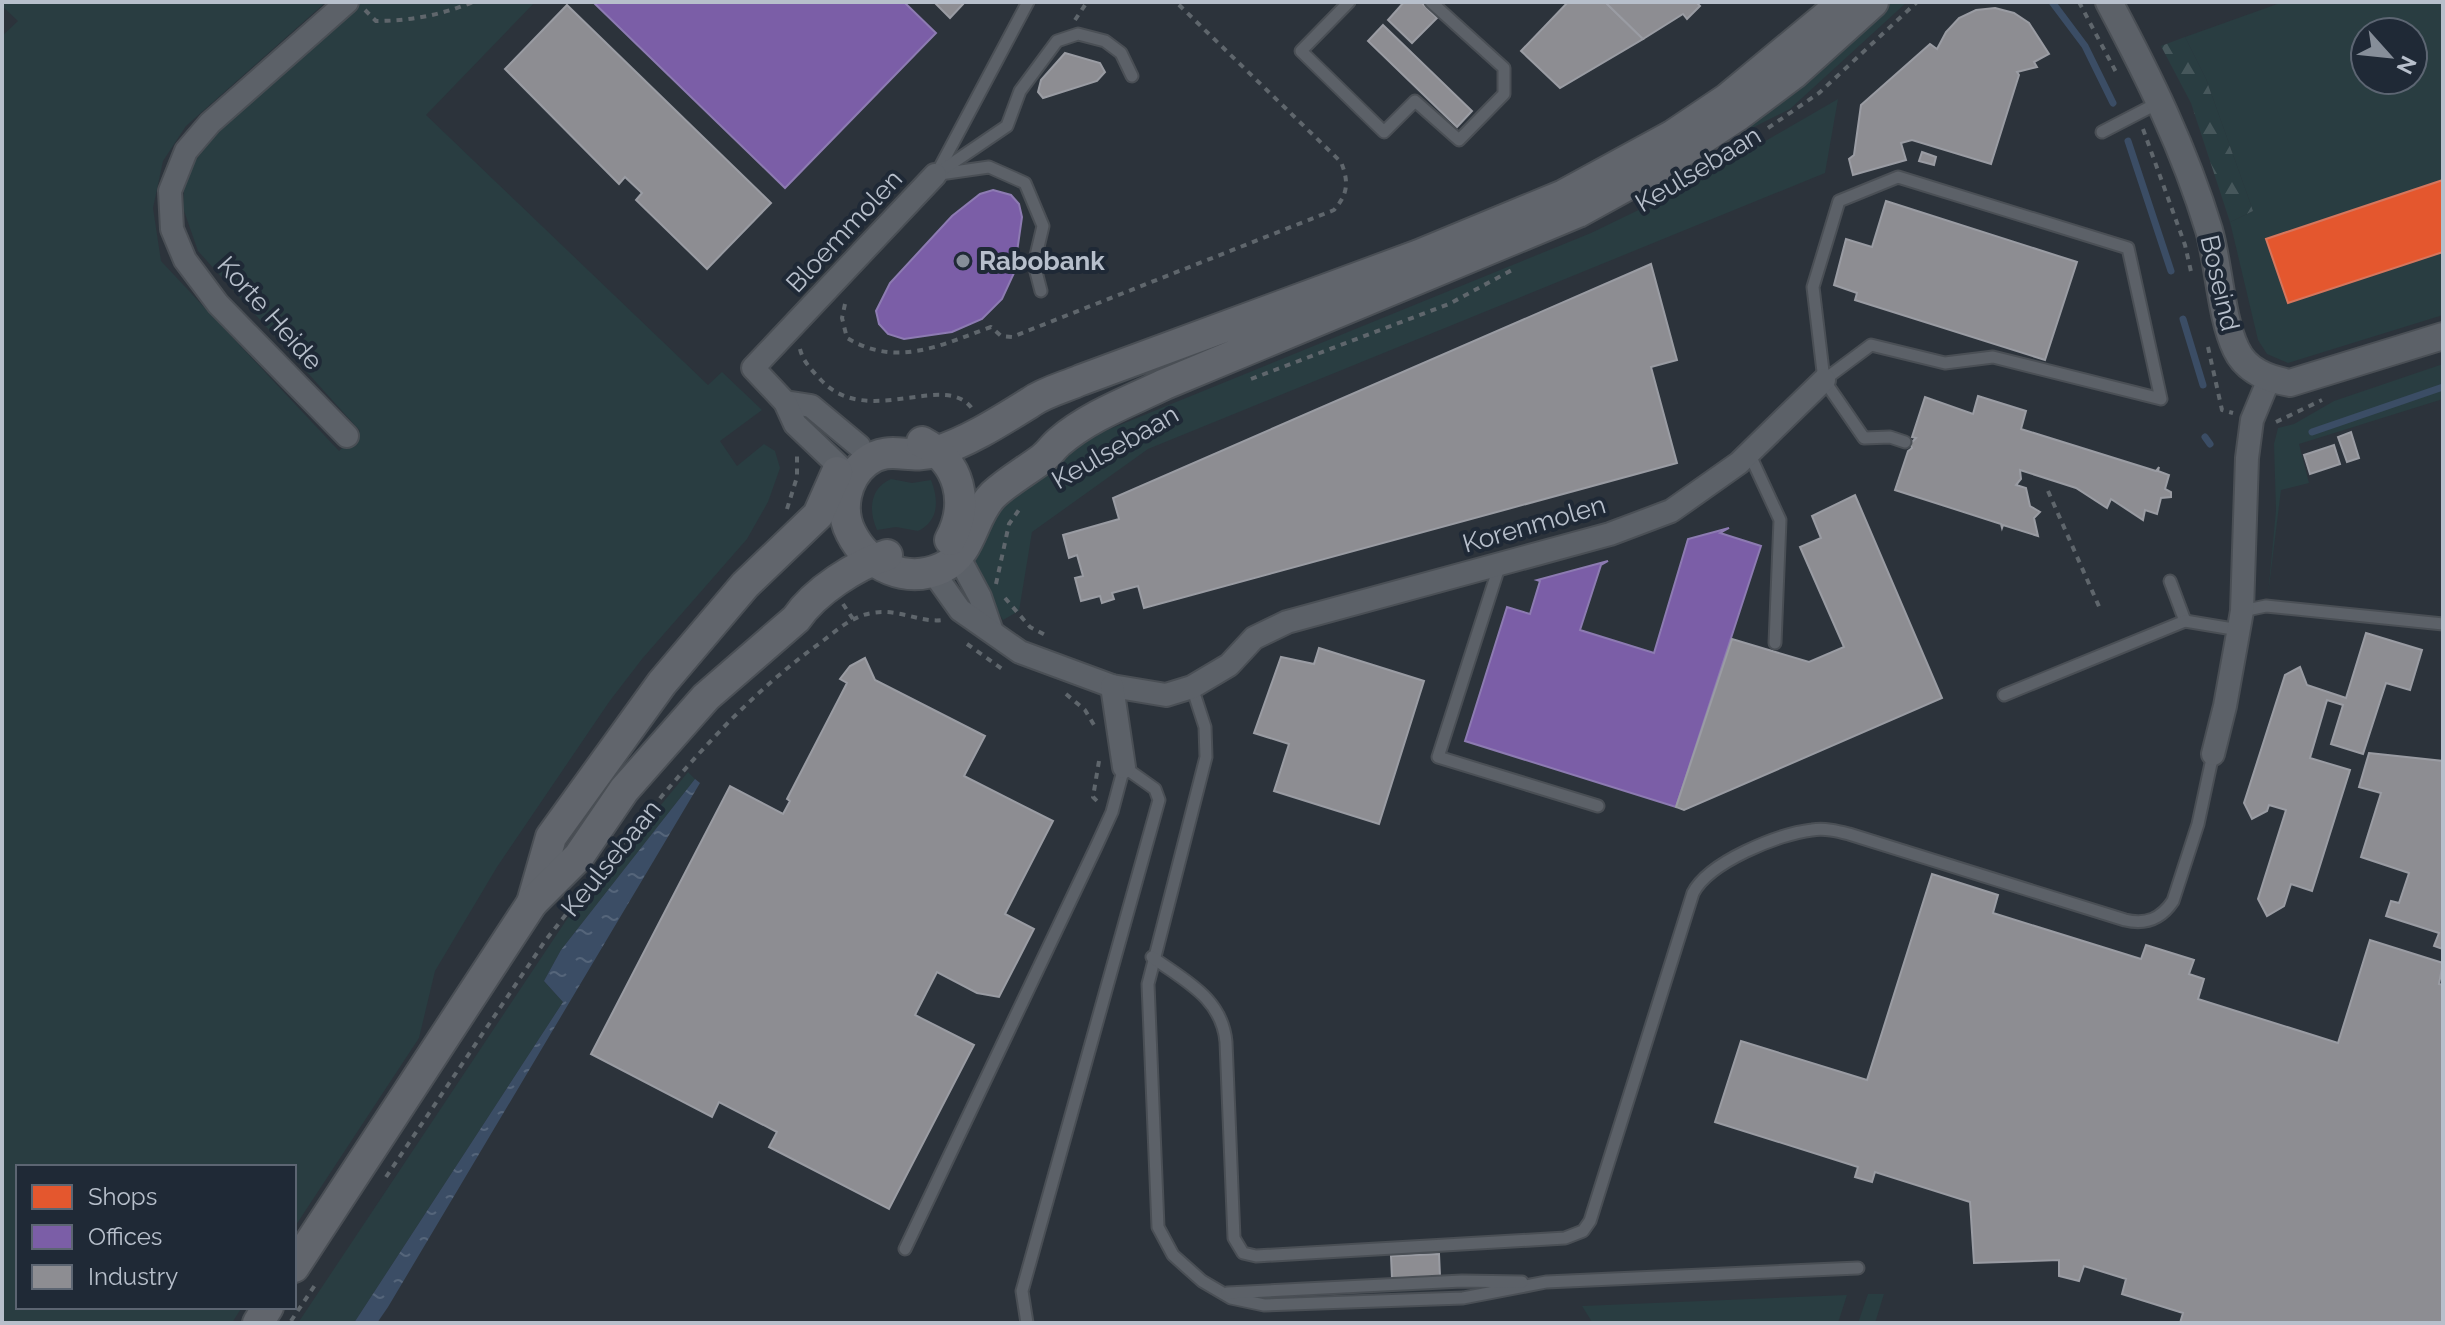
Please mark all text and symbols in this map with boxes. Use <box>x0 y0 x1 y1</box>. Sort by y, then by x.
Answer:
north arrow <box>2349 16 2429 96</box>
text: N <box>2391 52 2422 78</box>
street label: Keulsebaan <box>1630 120 1766 218</box>
street label: Bloemmolen <box>780 164 908 298</box>
street label: Boseind <box>2194 232 2246 334</box>
place label: Rabobank <box>979 246 1105 276</box>
street label: Korte Heide <box>211 250 329 376</box>
marker: Rabobank <box>954 252 972 270</box>
street label: Keulsebaan <box>1046 399 1184 495</box>
street label: Korenmolen <box>1459 489 1609 559</box>
street label: Keulsebaan <box>555 794 667 922</box>
legend <box>16 1165 296 1309</box>
text: Shops <box>88 1182 157 1211</box>
text: Offices <box>88 1222 162 1251</box>
text: Industry <box>88 1262 178 1291</box>

